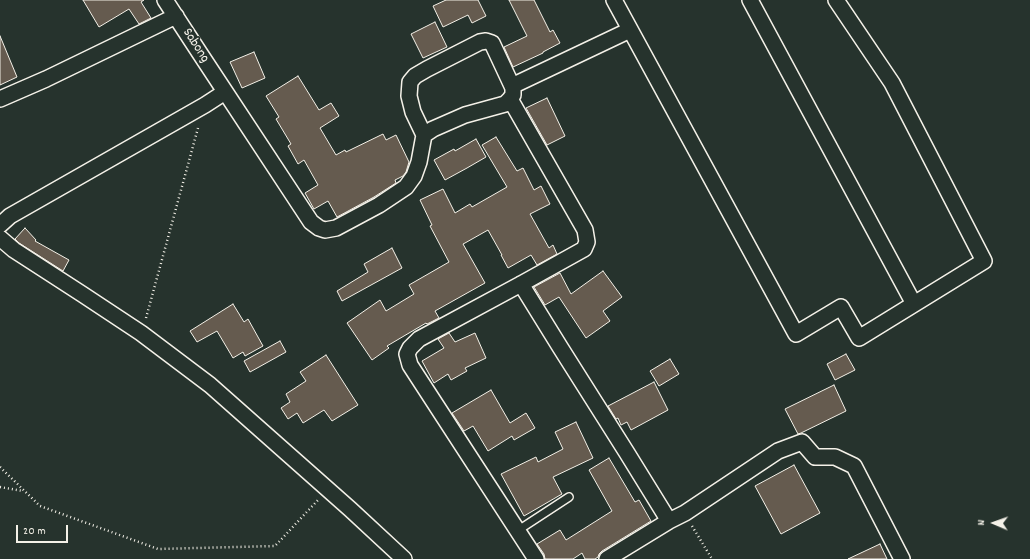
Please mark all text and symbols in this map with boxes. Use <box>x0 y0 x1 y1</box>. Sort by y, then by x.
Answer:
street label: Sabong <box>178 26 212 66</box>
north arrow <box>974 503 1014 543</box>
scale bar <box>18 517 70 543</box>
text: N <box>974 520 990 526</box>
text: 20 m <box>23 523 46 540</box>

